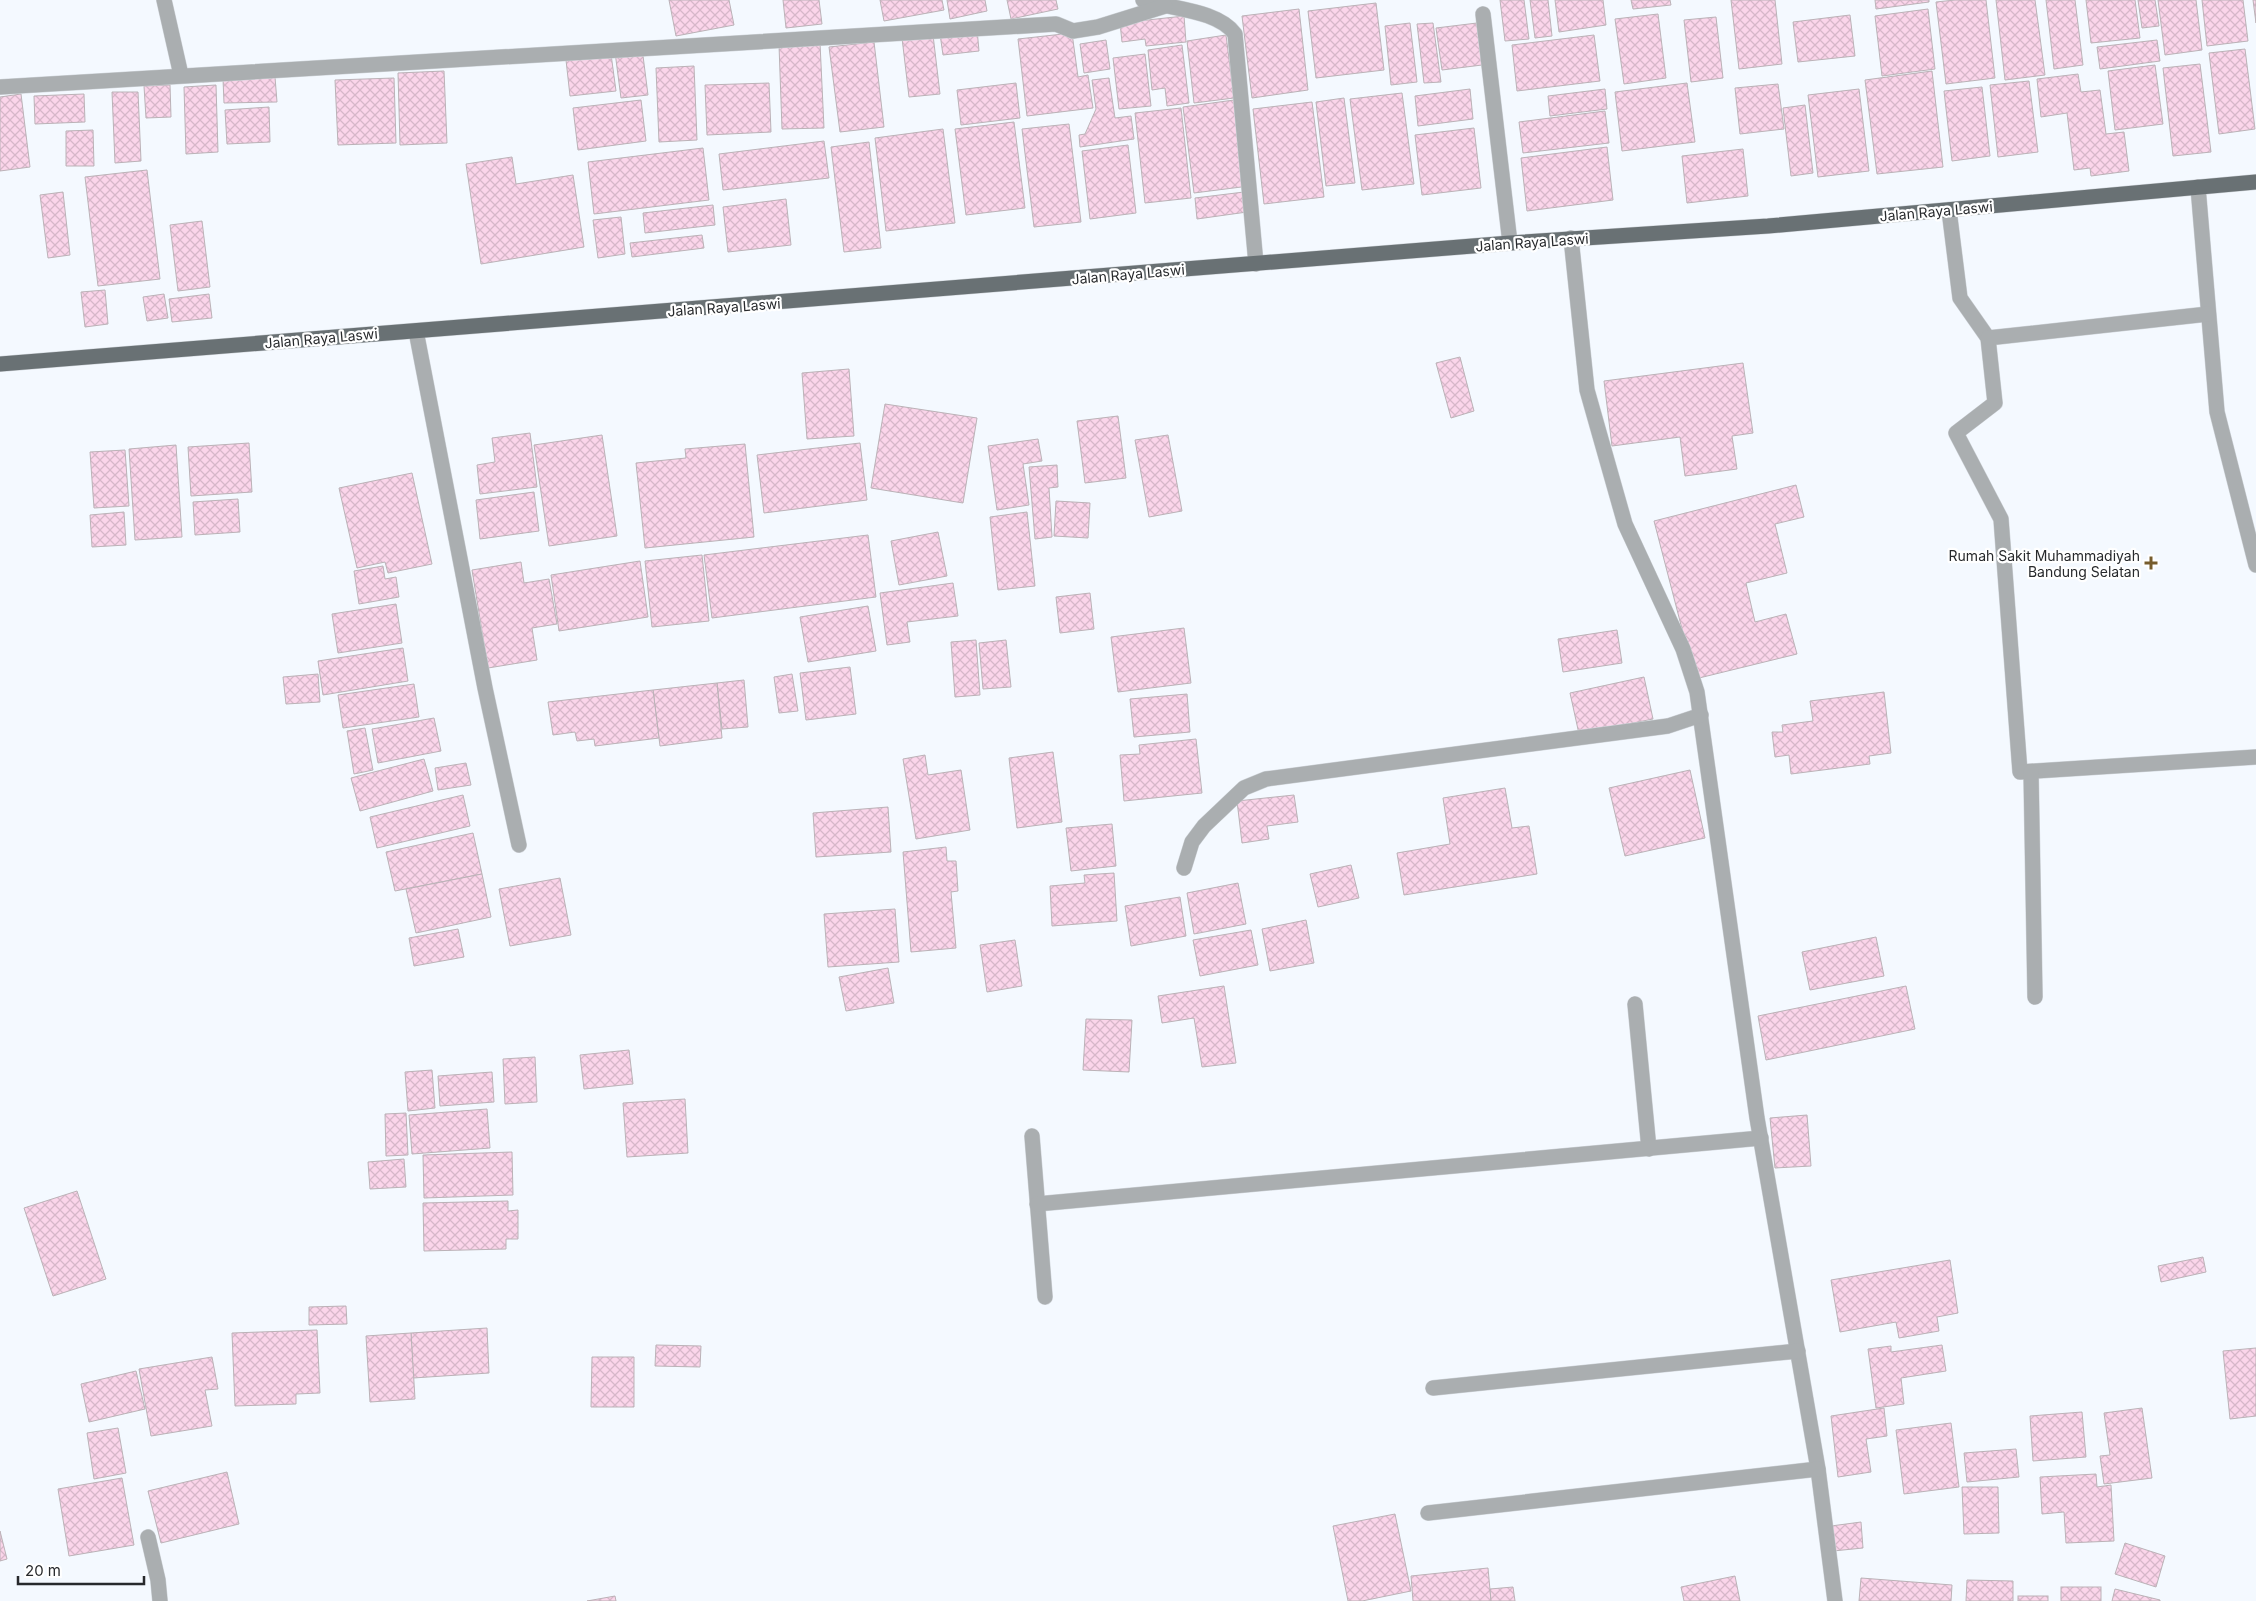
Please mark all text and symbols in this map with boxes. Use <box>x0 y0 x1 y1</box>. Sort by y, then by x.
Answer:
street label: Jalan Raya Laswi <box>1879 198 1993 224</box>
street label: Jalan Raya Laswi <box>1475 230 1589 254</box>
street label: Jalan Raya Laswi <box>1071 261 1185 287</box>
street label: Jalan Raya Laswi <box>667 295 781 319</box>
street label: Jalan Raya Laswi <box>264 325 378 351</box>
place label: Rumah Sakit Muhammadiyah Bandung Selatan <box>1949 547 2140 580</box>
marker: Rumah Sakit Muhammadiyah Bandung Selatan <box>2144 556 2158 570</box>
scale bar <box>18 1554 144 1586</box>
text: 20 m <box>25 1561 61 1580</box>

